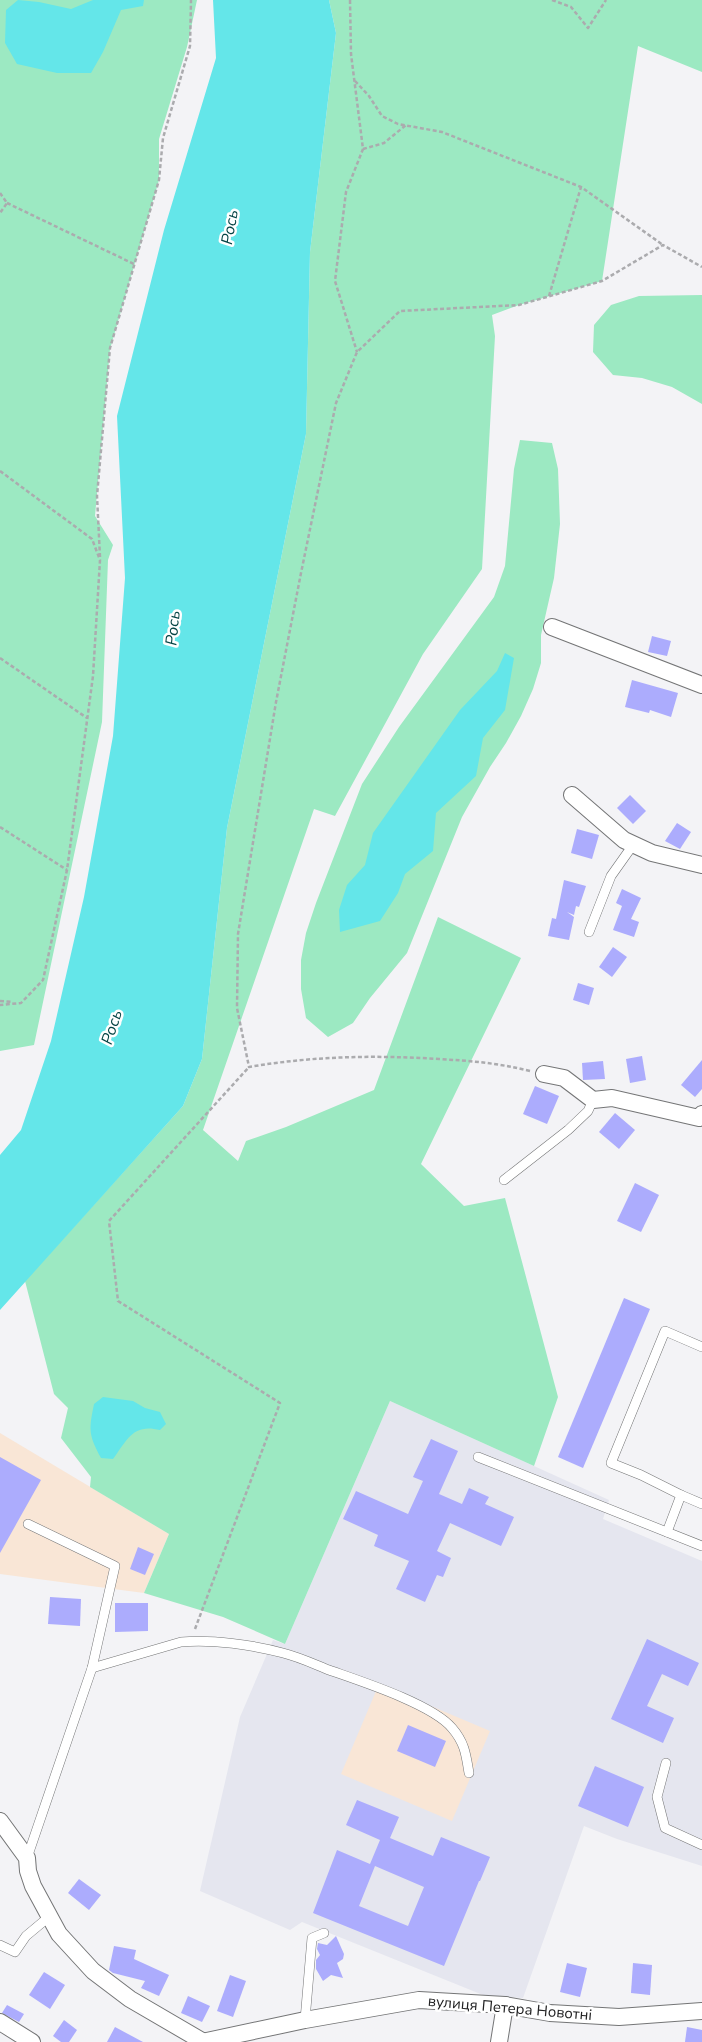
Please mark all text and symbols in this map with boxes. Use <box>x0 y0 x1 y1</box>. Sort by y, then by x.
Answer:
water label: Рось <box>216 208 244 246</box>
water label: Рось <box>160 610 186 647</box>
water label: Рось <box>96 1007 128 1047</box>
street label: вулиця Петера Новотні <box>427 1991 593 2025</box>

